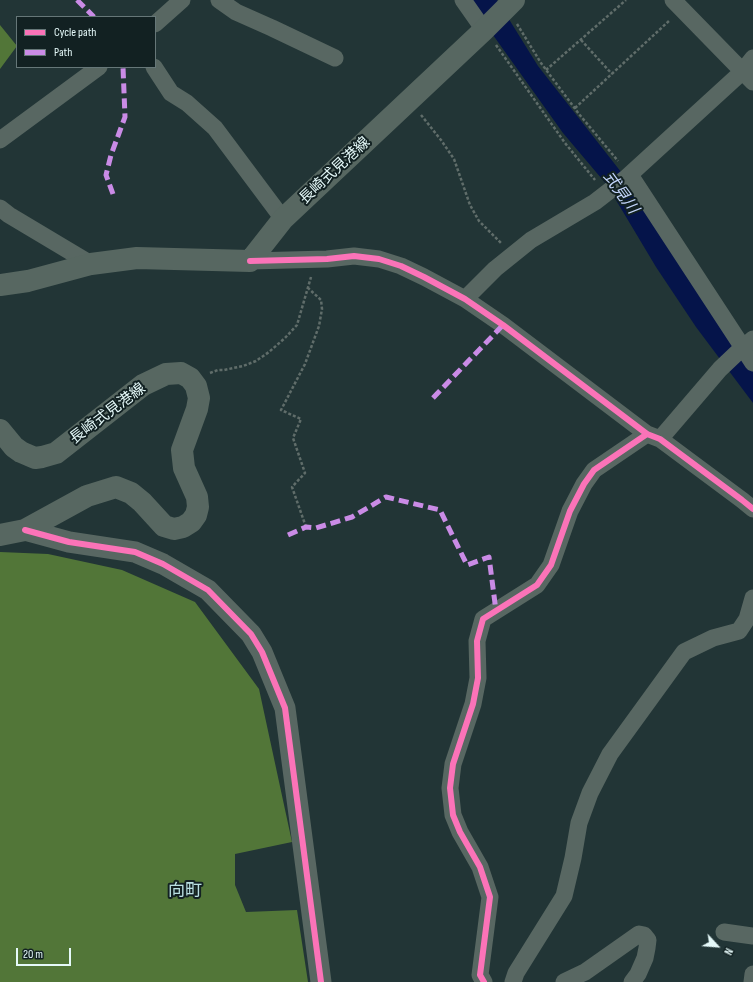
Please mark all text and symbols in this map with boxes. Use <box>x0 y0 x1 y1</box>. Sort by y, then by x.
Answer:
legend <box>16 16 156 68</box>
text: Cycle path <box>54 25 96 40</box>
text: Path <box>54 45 72 60</box>
street label: 長崎式見港線 <box>296 134 374 208</box>
water label: 式見川 <box>598 168 642 218</box>
street label: 長崎式見港線 <box>67 380 149 448</box>
district label: 向町 <box>168 882 202 902</box>
north arrow <box>697 926 737 966</box>
scale bar <box>18 940 73 966</box>
text: N <box>721 946 735 957</box>
text: 20 m <box>23 947 43 962</box>

